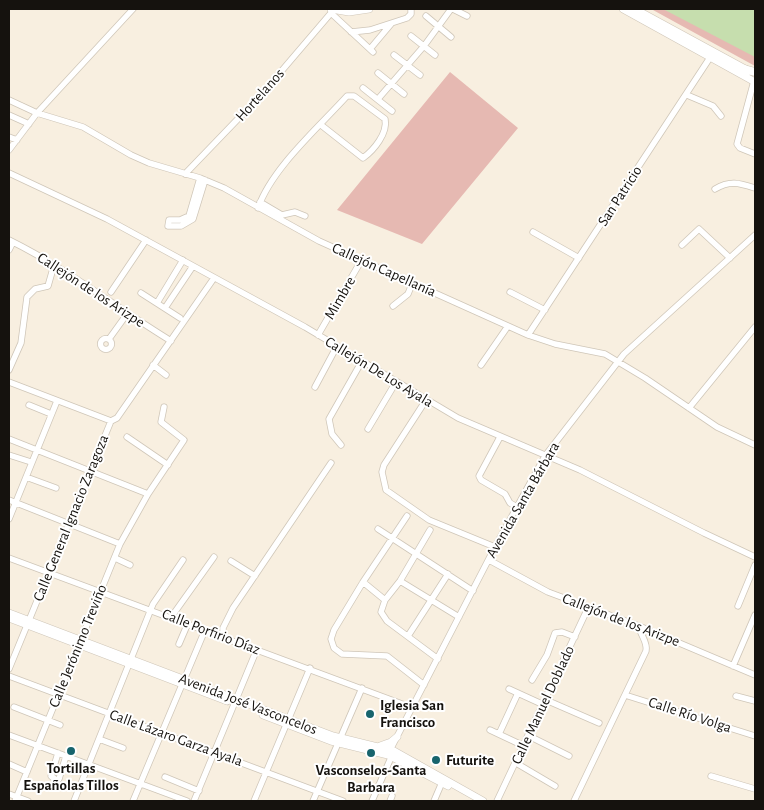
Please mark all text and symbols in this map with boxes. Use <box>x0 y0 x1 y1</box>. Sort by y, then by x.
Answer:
street label: Hortelanos <box>232 65 288 125</box>
street label: San Patricio <box>594 163 646 229</box>
street label: Callejón Capellanía <box>329 239 439 301</box>
street label: Callejón de los Arizpe <box>34 249 148 331</box>
street label: Mimbre <box>321 273 359 323</box>
street label: Callejón De Los Ayala <box>322 333 436 411</box>
street label: Calle General Ignacio Zaragoza <box>29 432 113 604</box>
street label: Avenida Santa Bárbara <box>482 439 564 561</box>
street label: Calle Jerónimo Treviño <box>45 582 111 710</box>
street label: Callejón de los Arizpe <box>560 589 682 651</box>
street label: Calle Porfirio Díaz <box>159 605 263 659</box>
street label: Calle Manuel Doblado <box>508 643 578 767</box>
street label: Avenida José Vasconcelos <box>176 669 320 739</box>
street label: Calle Río Volga <box>646 693 734 737</box>
place label: Iglesia San Francisco <box>380 696 444 731</box>
street label: Calle Lázaro Garza Ayala <box>107 706 245 770</box>
marker: Iglesia San Francisco <box>364 708 376 720</box>
marker: Tortillas Españolas Tillos <box>65 745 77 757</box>
marker: Vasconselos-Santa Barbara <box>365 747 377 759</box>
place label: Futurite <box>446 751 494 769</box>
marker: Futurite <box>430 754 442 766</box>
place label: Tortillas Españolas Tillos <box>23 759 119 794</box>
place label: Vasconselos-Santa Barbara <box>316 761 426 796</box>

